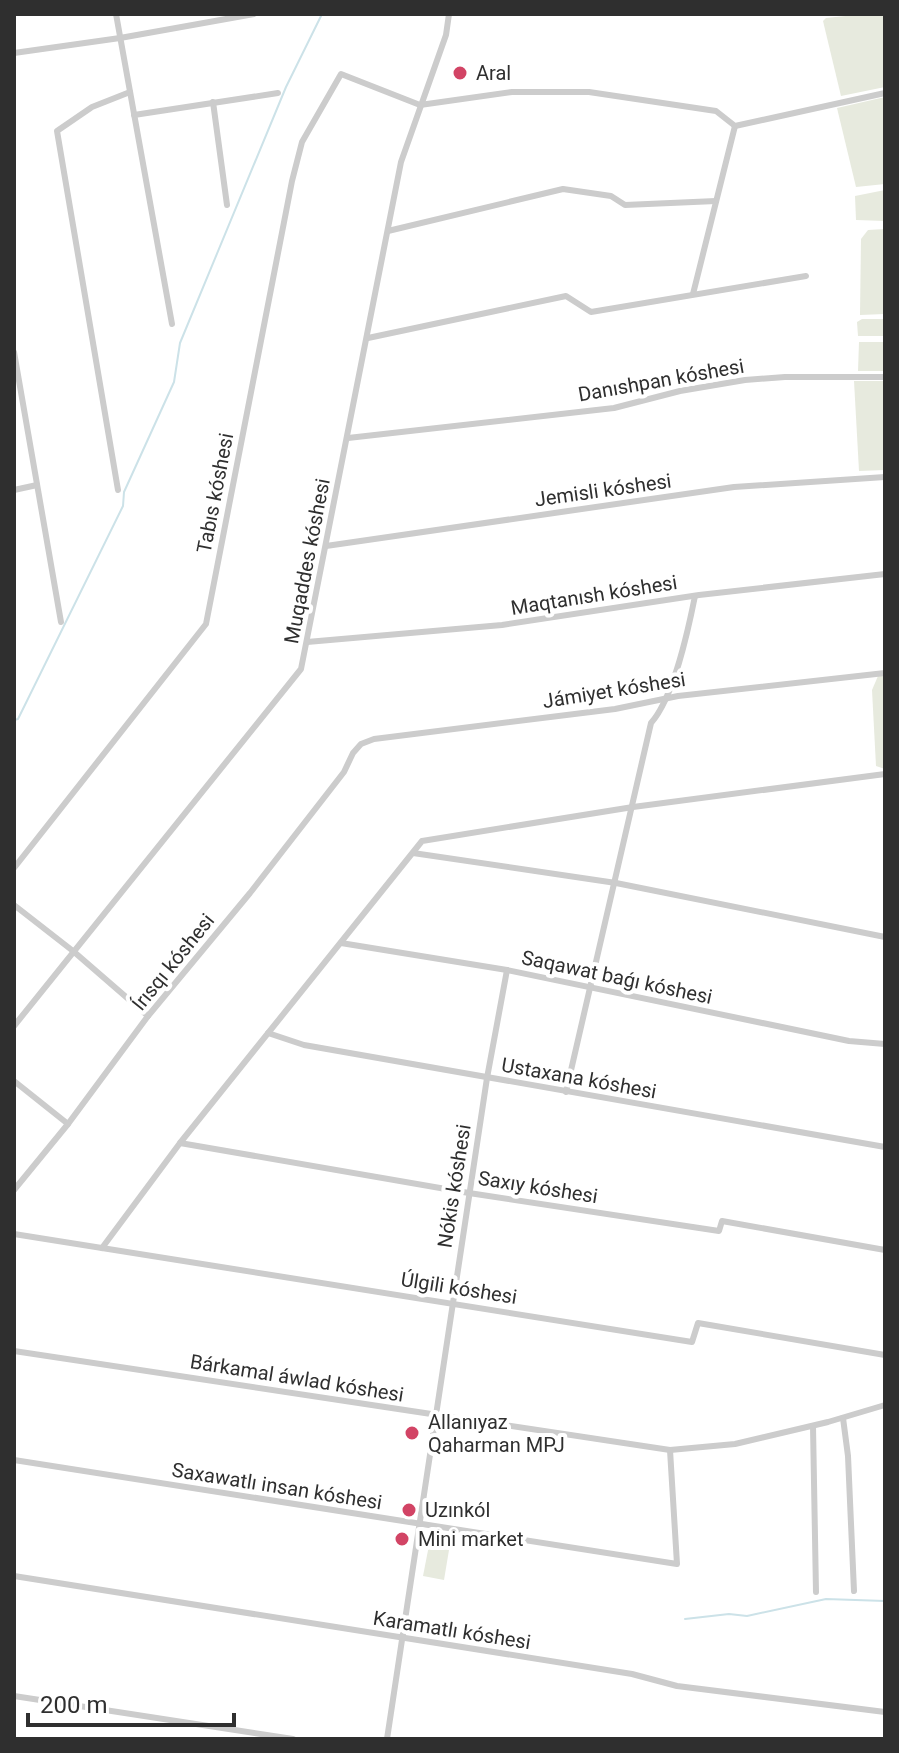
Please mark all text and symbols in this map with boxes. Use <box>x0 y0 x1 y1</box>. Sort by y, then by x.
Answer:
place label: Aral <box>476 61 511 85</box>
marker: Aral <box>451 64 469 82</box>
street label: Danıshpan kóshesi <box>576 354 746 406</box>
street label: Tabıs kóshesi <box>192 431 238 555</box>
street label: Jemisli kóshesi <box>533 469 673 511</box>
street label: Muqaddes kóshesi <box>279 476 335 646</box>
street label: Maqtanısh kóshesi <box>509 570 679 620</box>
street label: Jámiyet kóshesi <box>541 667 687 713</box>
street label: Írısqı kóshesi <box>127 909 219 1015</box>
street label: Saqawat baǵı kóshesi <box>519 945 715 1009</box>
street label: Ustaxana kóshesi <box>500 1053 658 1103</box>
street label: Nókis kóshesi <box>432 1123 476 1249</box>
street label: Saxıy kóshesi <box>476 1166 600 1208</box>
street label: Úlgili kóshesi <box>399 1267 519 1309</box>
street label: Bárkamal áwlad kóshesi <box>188 1349 406 1407</box>
place label: Allanıyaz Qaharman MPJ <box>428 1410 565 1457</box>
marker: Allanıyaz Qaharman MPJ <box>403 1424 421 1442</box>
street label: Saxawatlı insan kóshesi <box>170 1458 384 1514</box>
place label: Uzınkól <box>425 1498 490 1522</box>
marker: Uzınkól <box>400 1501 418 1519</box>
place label: Mini market <box>418 1527 523 1551</box>
marker: Mini market <box>393 1530 411 1548</box>
street label: Karamatlı kóshesi <box>372 1606 532 1654</box>
scale bar <box>28 1677 234 1727</box>
text: 200 m <box>40 1691 107 1719</box>

